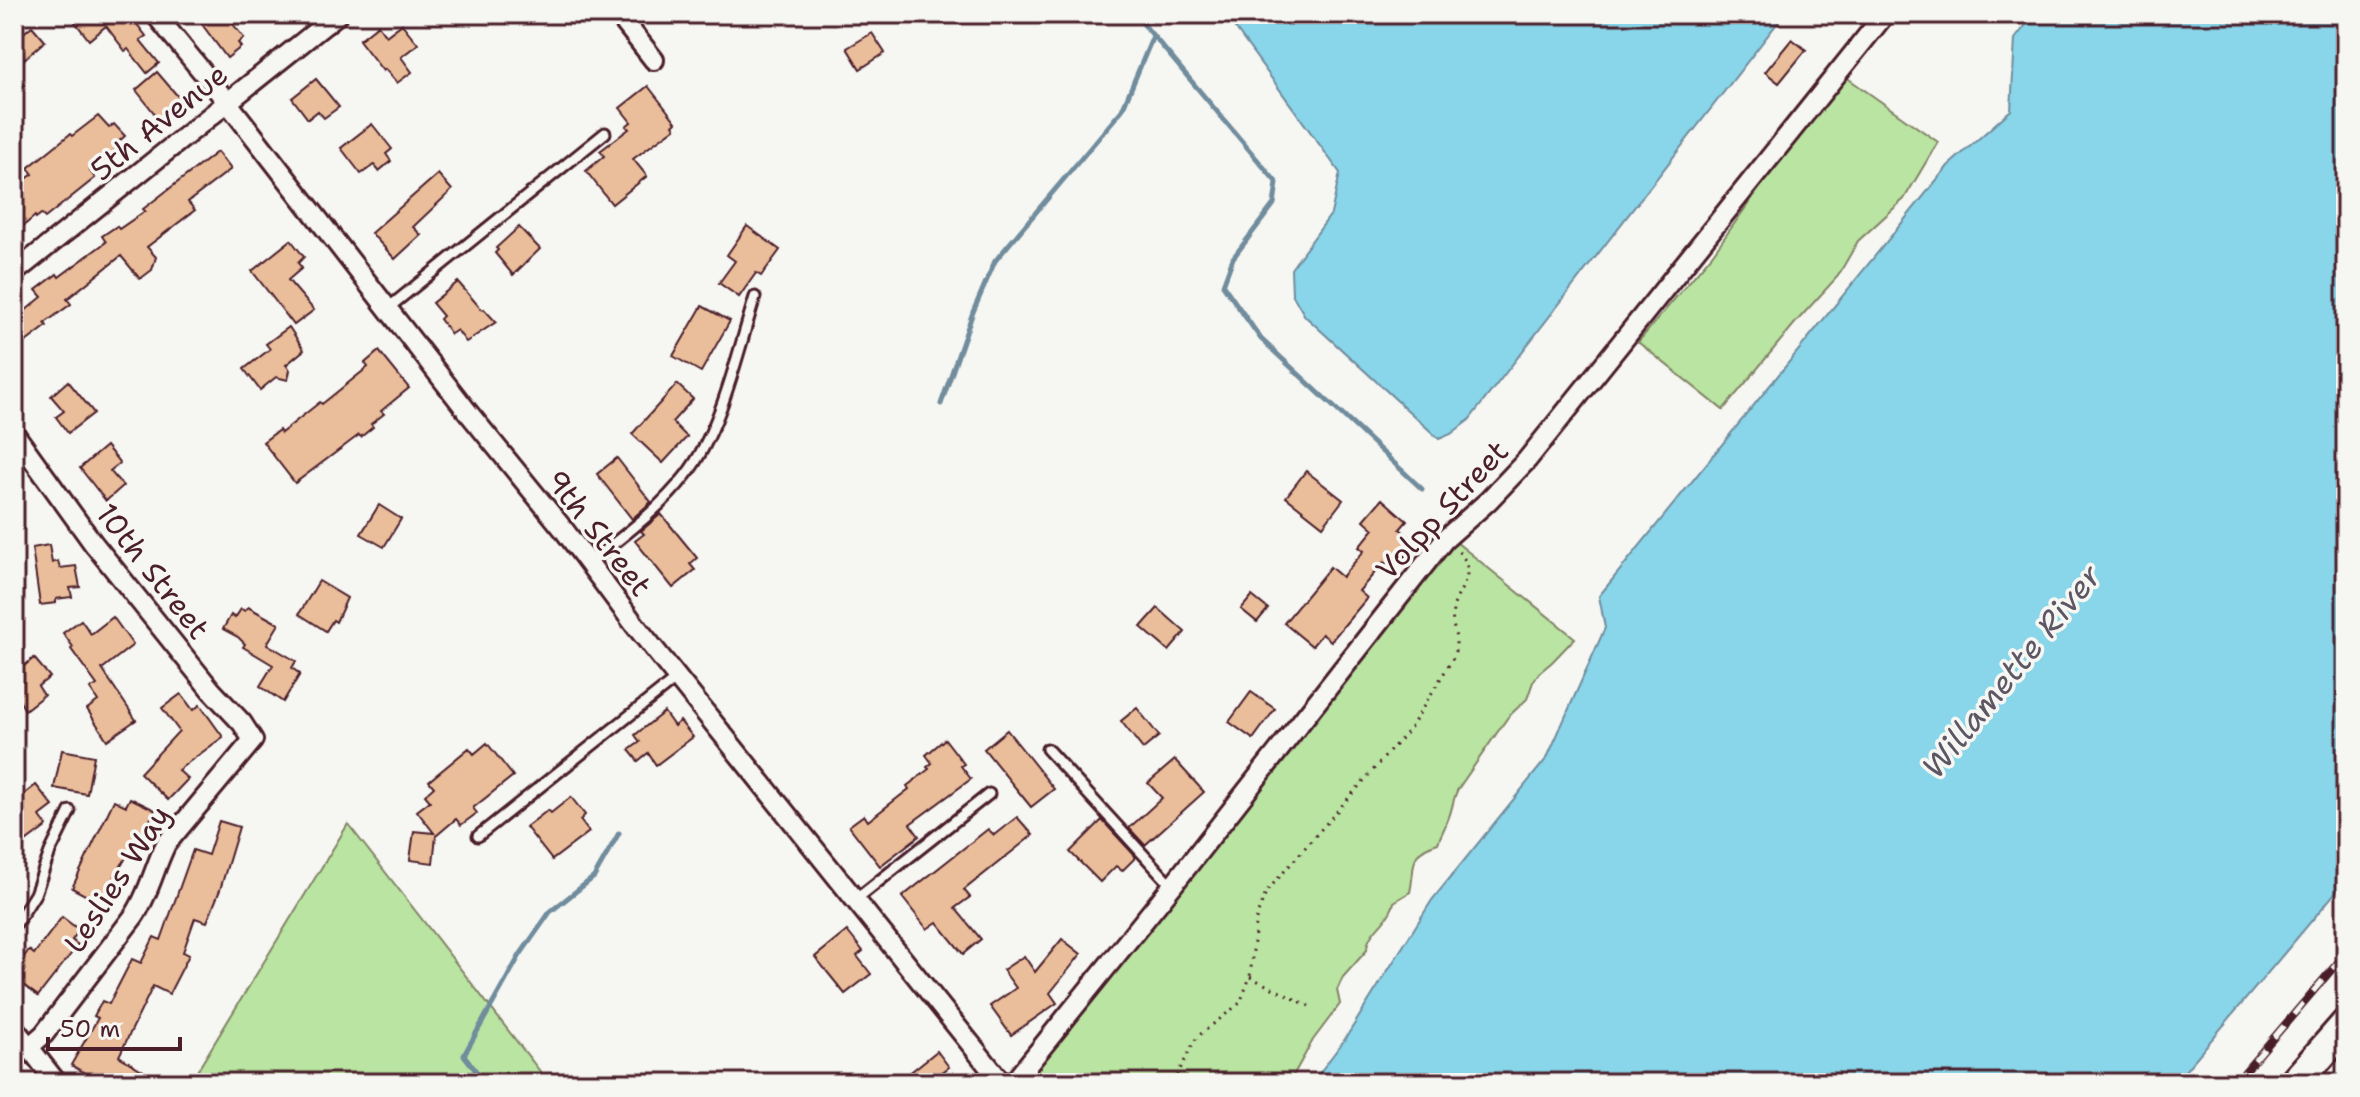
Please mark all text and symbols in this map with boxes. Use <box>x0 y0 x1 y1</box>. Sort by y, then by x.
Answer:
street label: 5th Avenue <box>82 54 236 190</box>
street label: Volpp Street <box>1367 431 1517 589</box>
street label: 9th Street <box>537 461 661 605</box>
street label: 10th Street <box>87 494 219 648</box>
water label: Willamette River <box>1912 555 2111 787</box>
street label: Leslies Way <box>54 797 180 961</box>
scale bar <box>48 1001 180 1051</box>
text: 50 m <box>60 1013 120 1045</box>

